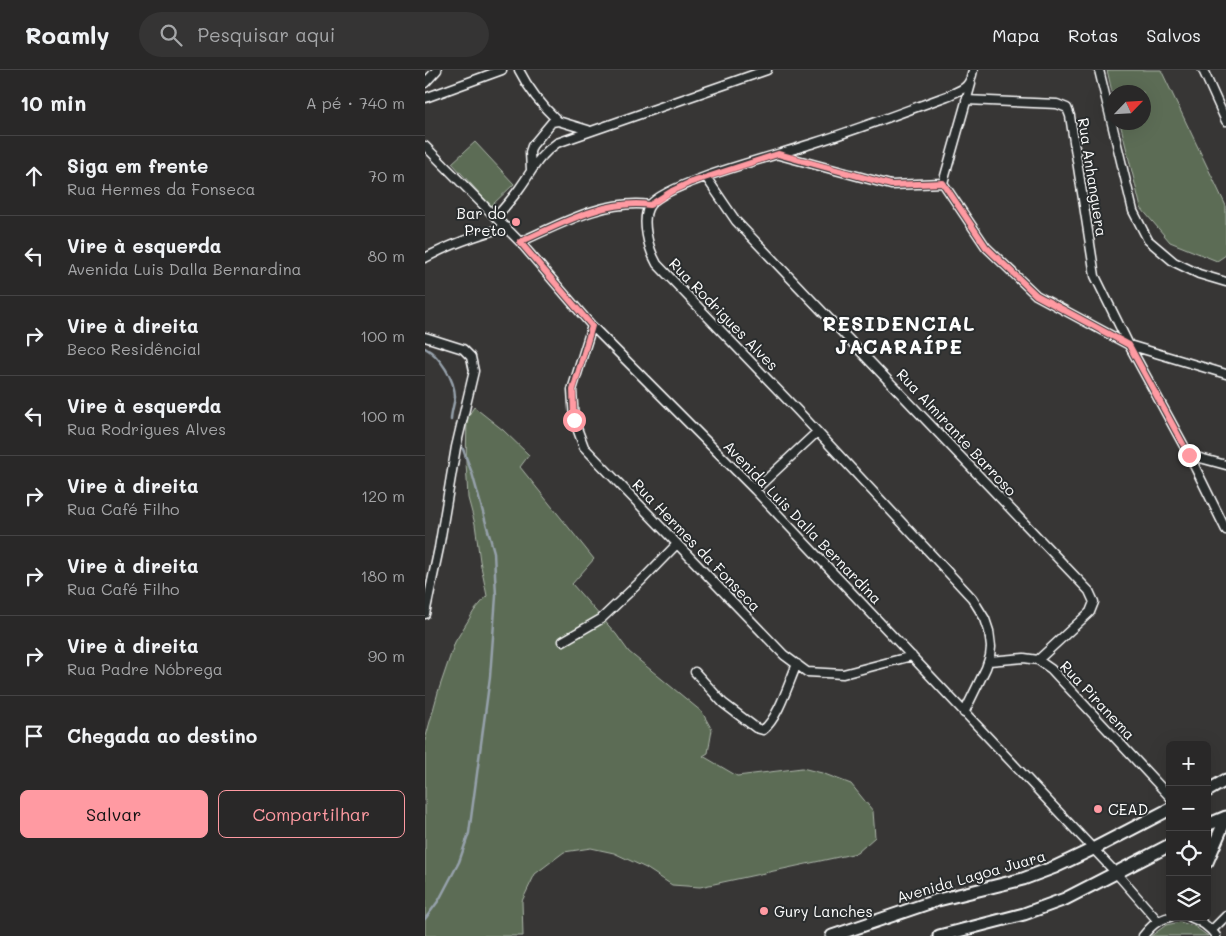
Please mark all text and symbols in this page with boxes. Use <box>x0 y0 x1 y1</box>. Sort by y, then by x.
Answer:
search box <box>139 12 489 57</box>
text: Roamly <box>25 19 109 50</box>
icon: search <box>157 21 185 49</box>
text: Pesquisar aqui <box>197 22 335 47</box>
text: Mapa <box>992 23 1040 47</box>
text: Rotas <box>1068 23 1118 47</box>
text: Salvos <box>1146 23 1201 47</box>
north arrow <box>1106 85 1151 130</box>
text: 10 min <box>20 89 86 116</box>
text: A pé · 740 m <box>306 92 405 113</box>
street label: Rua Anhanguera <box>1074 116 1112 238</box>
text: Siga em frente <box>67 153 208 178</box>
icon: ahead <box>20 162 48 190</box>
text: 70 m <box>368 165 405 186</box>
text: Rua Hermes da Fonseca <box>67 178 256 199</box>
place label: Bar do Preto <box>457 203 506 240</box>
marker: Bar do Preto <box>510 216 522 228</box>
text: Vire à esquerda <box>67 233 222 258</box>
icon: left <box>20 242 48 270</box>
text: 80 m <box>368 245 405 266</box>
street label: Rua Rodrigues Alves <box>665 253 783 375</box>
text: Avenida Luis Dalla Bernardina <box>67 258 301 279</box>
district label: RESIDENCIAL JACARAÍPE <box>822 310 976 359</box>
text: Vire à direita <box>67 313 199 338</box>
icon: right <box>20 322 48 350</box>
text: 100 m <box>360 325 405 346</box>
text: Beco Residêncial <box>67 338 201 359</box>
street label: Rua Almirante Barroso <box>893 364 1021 500</box>
text: Vire à esquerda <box>67 393 222 418</box>
icon: left <box>20 402 48 430</box>
text: 100 m <box>360 405 405 426</box>
route start <box>563 409 586 432</box>
text: Rua Rodrigues Alves <box>67 418 226 439</box>
street label: Avenida Luis Dalla Bernardina <box>719 436 887 608</box>
route end <box>1178 444 1201 467</box>
text: Vire à direita <box>67 473 199 498</box>
street label: Rua Hermes da Fonseca <box>628 474 766 616</box>
icon: right <box>20 482 48 510</box>
text: 120 m <box>361 485 405 506</box>
text: Rua Café Filho <box>67 498 179 519</box>
text: Vire à direita <box>67 553 199 578</box>
icon: right <box>20 562 48 590</box>
text: 180 m <box>360 565 405 586</box>
text: Rua Café Filho <box>67 578 179 599</box>
text: Vire à direita <box>67 633 199 658</box>
icon: right <box>20 642 48 670</box>
text: 90 m <box>368 645 405 666</box>
street label: Rua Piranema <box>1056 656 1140 744</box>
text: Rua Padre Nóbrega <box>67 658 223 679</box>
icon: arrive <box>20 722 48 750</box>
text: Chegada ao destino <box>67 723 257 748</box>
map controls <box>1166 741 1211 921</box>
button: + <box>1166 741 1211 786</box>
button: − <box>1166 786 1211 831</box>
button: Salvar <box>20 790 208 838</box>
button: Compartilhar <box>218 790 405 838</box>
place label: CEAD <box>1108 799 1148 819</box>
marker: CEAD <box>1092 803 1104 815</box>
button: locate <box>1166 831 1211 876</box>
street label: Avenida Lagoa Juara <box>894 845 1048 907</box>
button: layers <box>1166 876 1211 921</box>
place label: Gury Lanches <box>774 901 873 921</box>
marker: Gury Lanches <box>758 905 770 917</box>

